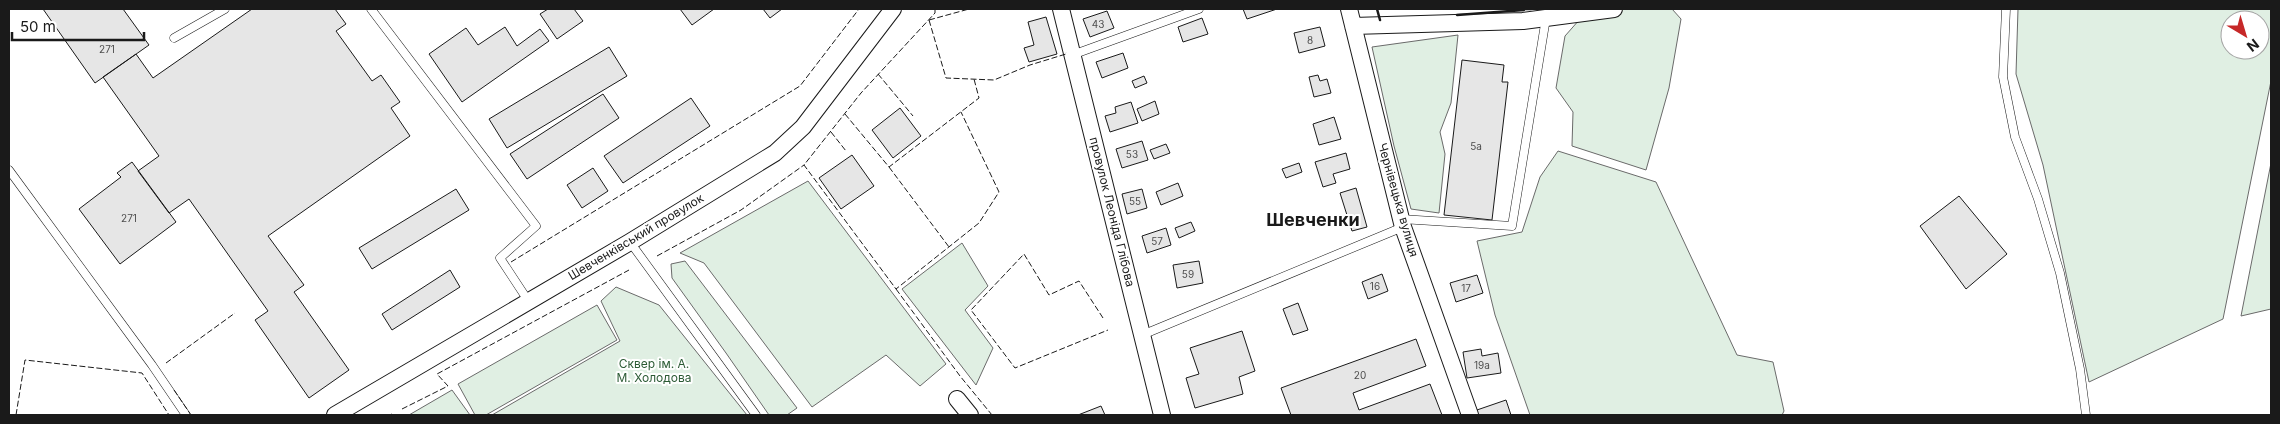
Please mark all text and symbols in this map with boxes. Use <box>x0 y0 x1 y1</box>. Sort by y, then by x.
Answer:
scale bar <box>12 10 145 42</box>
north arrow <box>2220 10 2270 60</box>
text: 50 m <box>20 17 56 36</box>
house number: 43 <box>1092 18 1104 30</box>
house number: 8 <box>1307 34 1313 46</box>
text: N <box>2244 36 2263 56</box>
house number: 271 <box>99 43 115 55</box>
street label: провулок Леоніда Глібова <box>1087 135 1138 288</box>
house number: 5а <box>1470 140 1482 152</box>
street label: Чернівецька вулиця <box>1375 141 1422 259</box>
house number: 53 <box>1126 148 1138 160</box>
street label: Шевченківський провулок <box>565 190 707 283</box>
house number: 55 <box>1129 195 1141 207</box>
district label: Шевченки <box>1266 209 1360 230</box>
house number: 271 <box>121 212 137 224</box>
house number: 57 <box>1151 235 1163 247</box>
house number: 59 <box>1182 268 1194 280</box>
house number: 16 <box>1370 280 1380 292</box>
house number: 17 <box>1461 282 1471 294</box>
park label: Сквер ім. А. М. Холодова <box>616 356 692 385</box>
house number: 19а <box>1474 359 1490 371</box>
house number: 20 <box>1354 369 1366 381</box>

